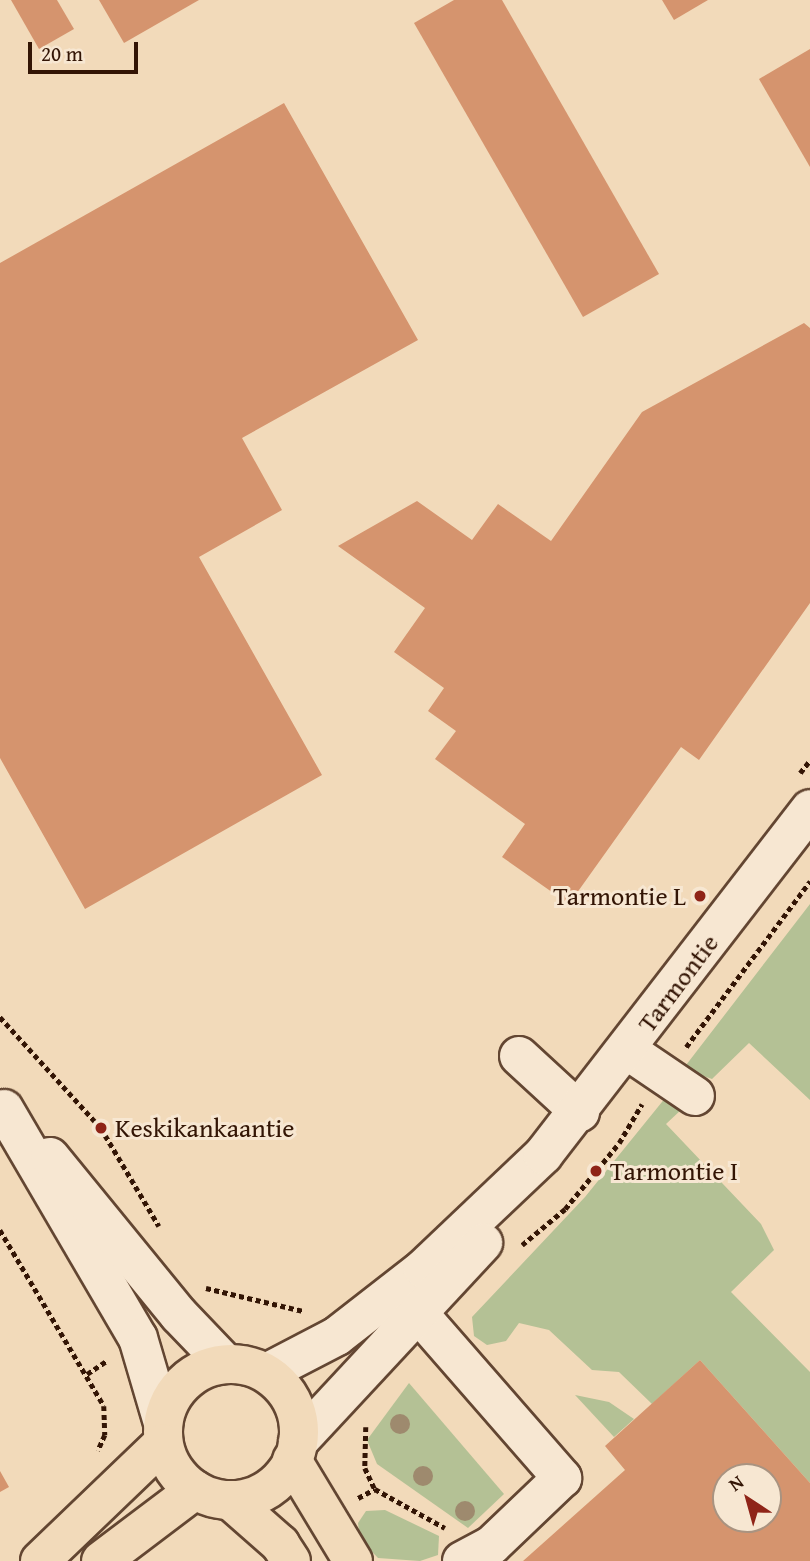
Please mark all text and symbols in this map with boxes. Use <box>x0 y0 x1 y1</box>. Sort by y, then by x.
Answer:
scale bar <box>32 28 142 72</box>
text: 20 m <box>41 38 83 69</box>
place label: Tarmontie L <box>553 880 686 912</box>
marker: Tarmontie L <box>692 888 708 904</box>
street label: Tarmontie <box>631 928 725 1038</box>
place label: Keskikankaantie <box>115 1112 295 1144</box>
marker: Keskikankaantie <box>93 1120 109 1136</box>
place label: Tarmontie I <box>610 1155 738 1187</box>
marker: Tarmontie I <box>588 1163 604 1179</box>
north arrow <box>712 1463 782 1533</box>
text: N <box>722 1468 749 1498</box>

